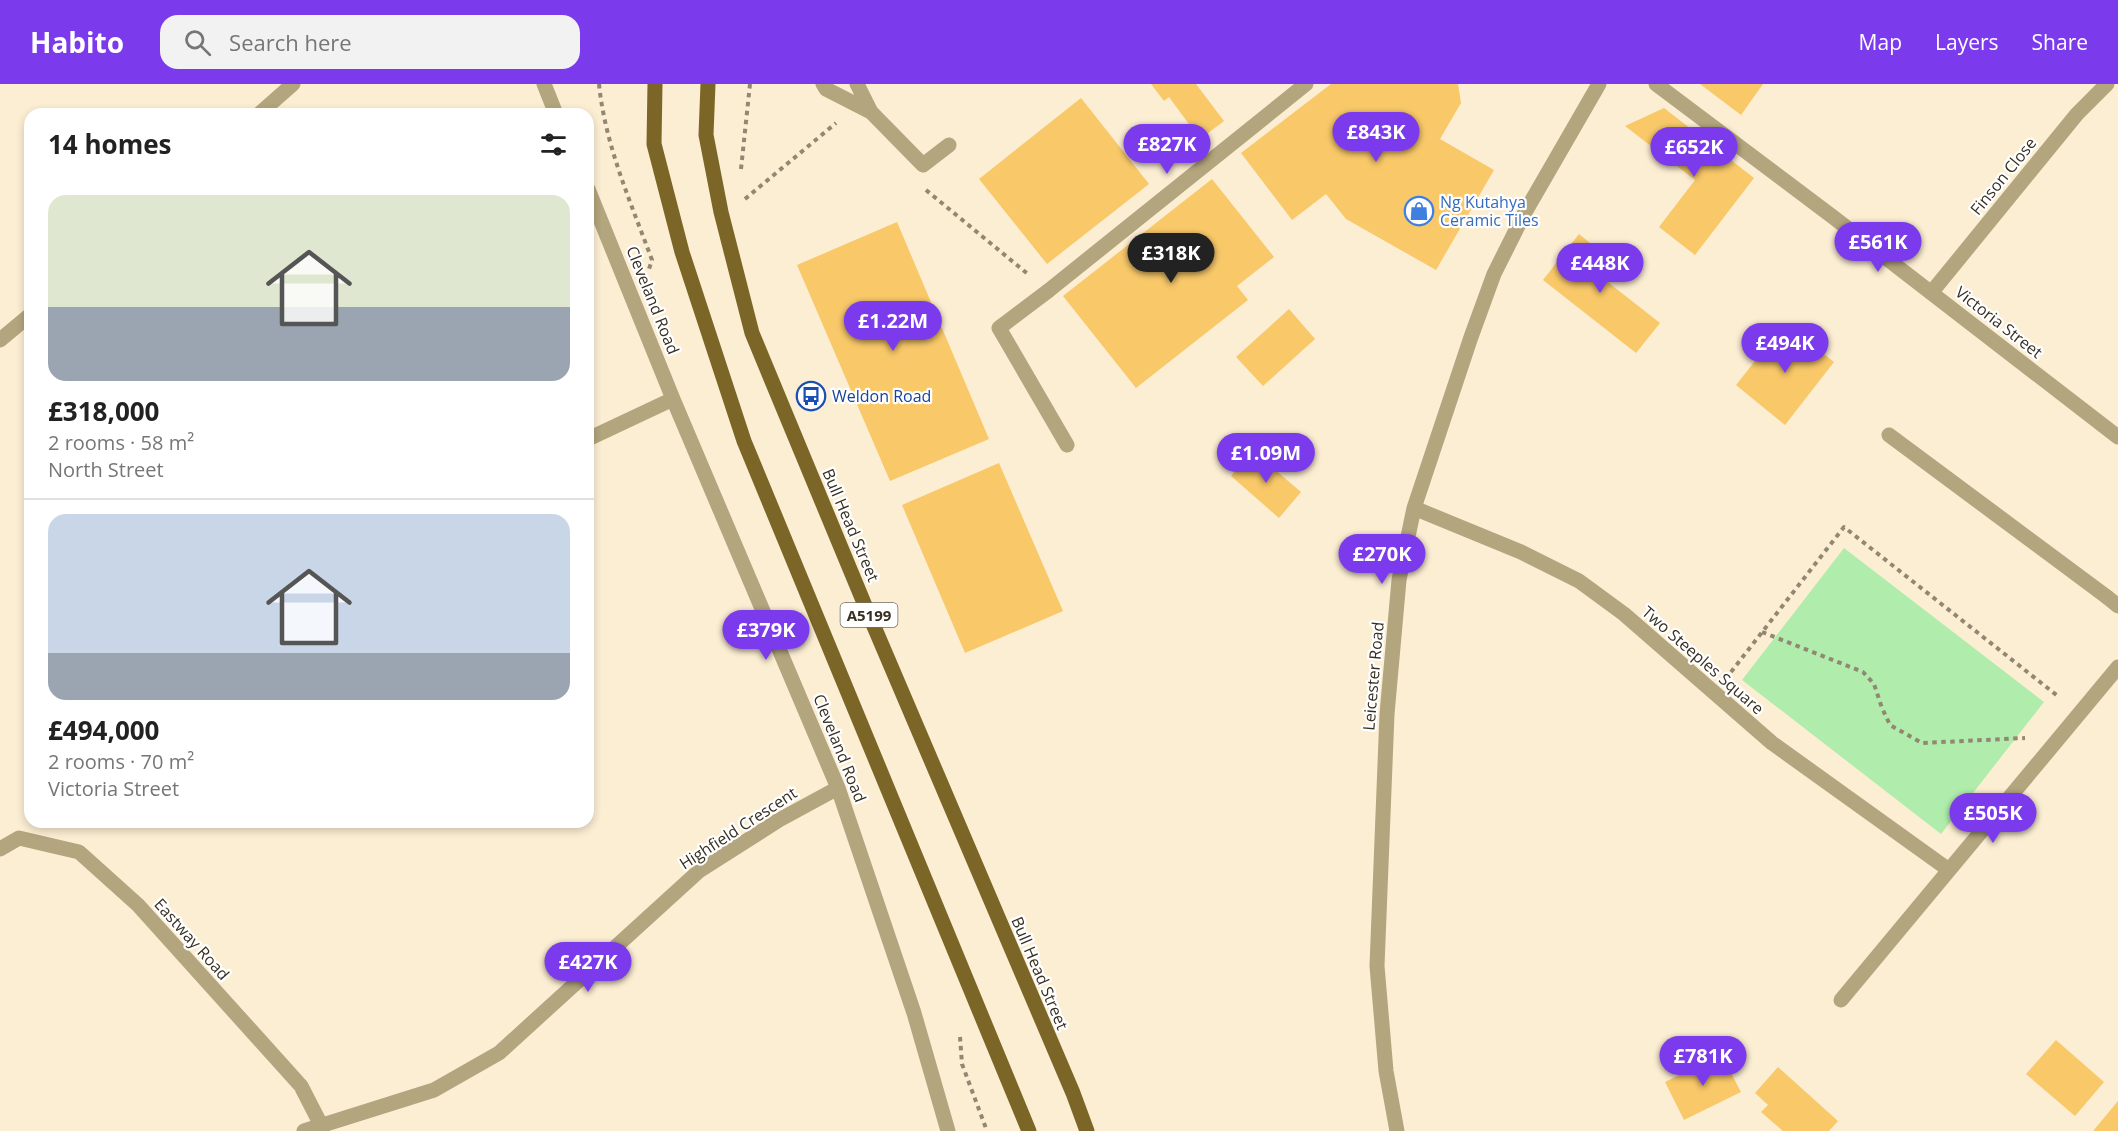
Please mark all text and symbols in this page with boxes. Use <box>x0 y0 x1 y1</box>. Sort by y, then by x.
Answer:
search box <box>160 15 580 69</box>
text: Habito <box>30 23 124 61</box>
icon: search <box>181 26 214 59</box>
text: Search here <box>229 27 352 57</box>
text: Map <box>1859 28 1902 56</box>
text: Layers <box>1935 28 1999 56</box>
text: Share <box>2032 28 2088 56</box>
pin: £843K <box>1334 112 1418 163</box>
text: £843K <box>1346 118 1406 145</box>
pin: £827K <box>1125 124 1209 175</box>
text: 14 homes <box>48 126 172 162</box>
pin: £652K <box>1652 127 1736 178</box>
icon: filters <box>537 128 570 161</box>
text: £827K <box>1137 130 1197 157</box>
text: £652K <box>1664 133 1724 160</box>
street label: Finson Close <box>1965 133 2041 219</box>
place label: Ng Kutahya Ceramic Tiles <box>1440 191 1539 231</box>
shop icon: Ng Kutahya Ceramic Tiles <box>1403 195 1435 227</box>
pin: £561K <box>1836 222 1920 273</box>
text: £561K <box>1848 228 1908 255</box>
pin: £318K <box>1129 233 1213 284</box>
icon: home <box>255 234 363 342</box>
text: £318K <box>1141 239 1201 266</box>
street label: Cleveland Road <box>621 243 685 357</box>
pin: £448K <box>1558 243 1642 294</box>
text: £448K <box>1570 249 1630 276</box>
street label: Victoria Street <box>1951 281 2047 363</box>
pin: £1.22M <box>844 301 942 352</box>
text: £1.22M <box>858 307 928 334</box>
pin: £494K <box>1743 323 1827 374</box>
text: £494K <box>1755 329 1815 356</box>
bus stop icon: Weldon Road <box>795 380 827 412</box>
place label: Weldon Road <box>832 385 931 407</box>
text: £318,000 <box>48 393 159 429</box>
text: 2 rooms · 58 m² <box>48 429 194 456</box>
pin: £1.09M <box>1217 433 1315 484</box>
text: £1.09M <box>1231 439 1301 466</box>
text: North Street <box>48 456 164 483</box>
street label: Bull Head Street <box>817 465 885 585</box>
pin: £270K <box>1340 534 1424 585</box>
text: £270K <box>1352 540 1412 567</box>
icon: home <box>255 553 363 661</box>
street label: Two Steeples Square <box>1637 601 1769 719</box>
road number: A5199 <box>840 603 898 627</box>
pin: £379K <box>724 610 808 661</box>
text: £379K <box>736 616 796 643</box>
street label: Leicester Road <box>1357 621 1389 731</box>
street label: Cleveland Road <box>808 691 872 805</box>
text: £494,000 <box>48 712 159 748</box>
text: 2 rooms · 70 m² <box>48 748 194 775</box>
text: Victoria Street <box>48 775 179 802</box>
street label: Highfield Crescent <box>675 782 801 874</box>
pin: £505K <box>1951 793 2035 844</box>
text: £505K <box>1963 799 2023 826</box>
street label: Eastway Road <box>149 893 235 985</box>
street label: Bull Head Street <box>1006 913 1074 1033</box>
pin: £427K <box>546 942 630 993</box>
text: £427K <box>558 948 618 975</box>
pin: £781K <box>1661 1036 1745 1087</box>
text: £781K <box>1673 1042 1733 1069</box>

